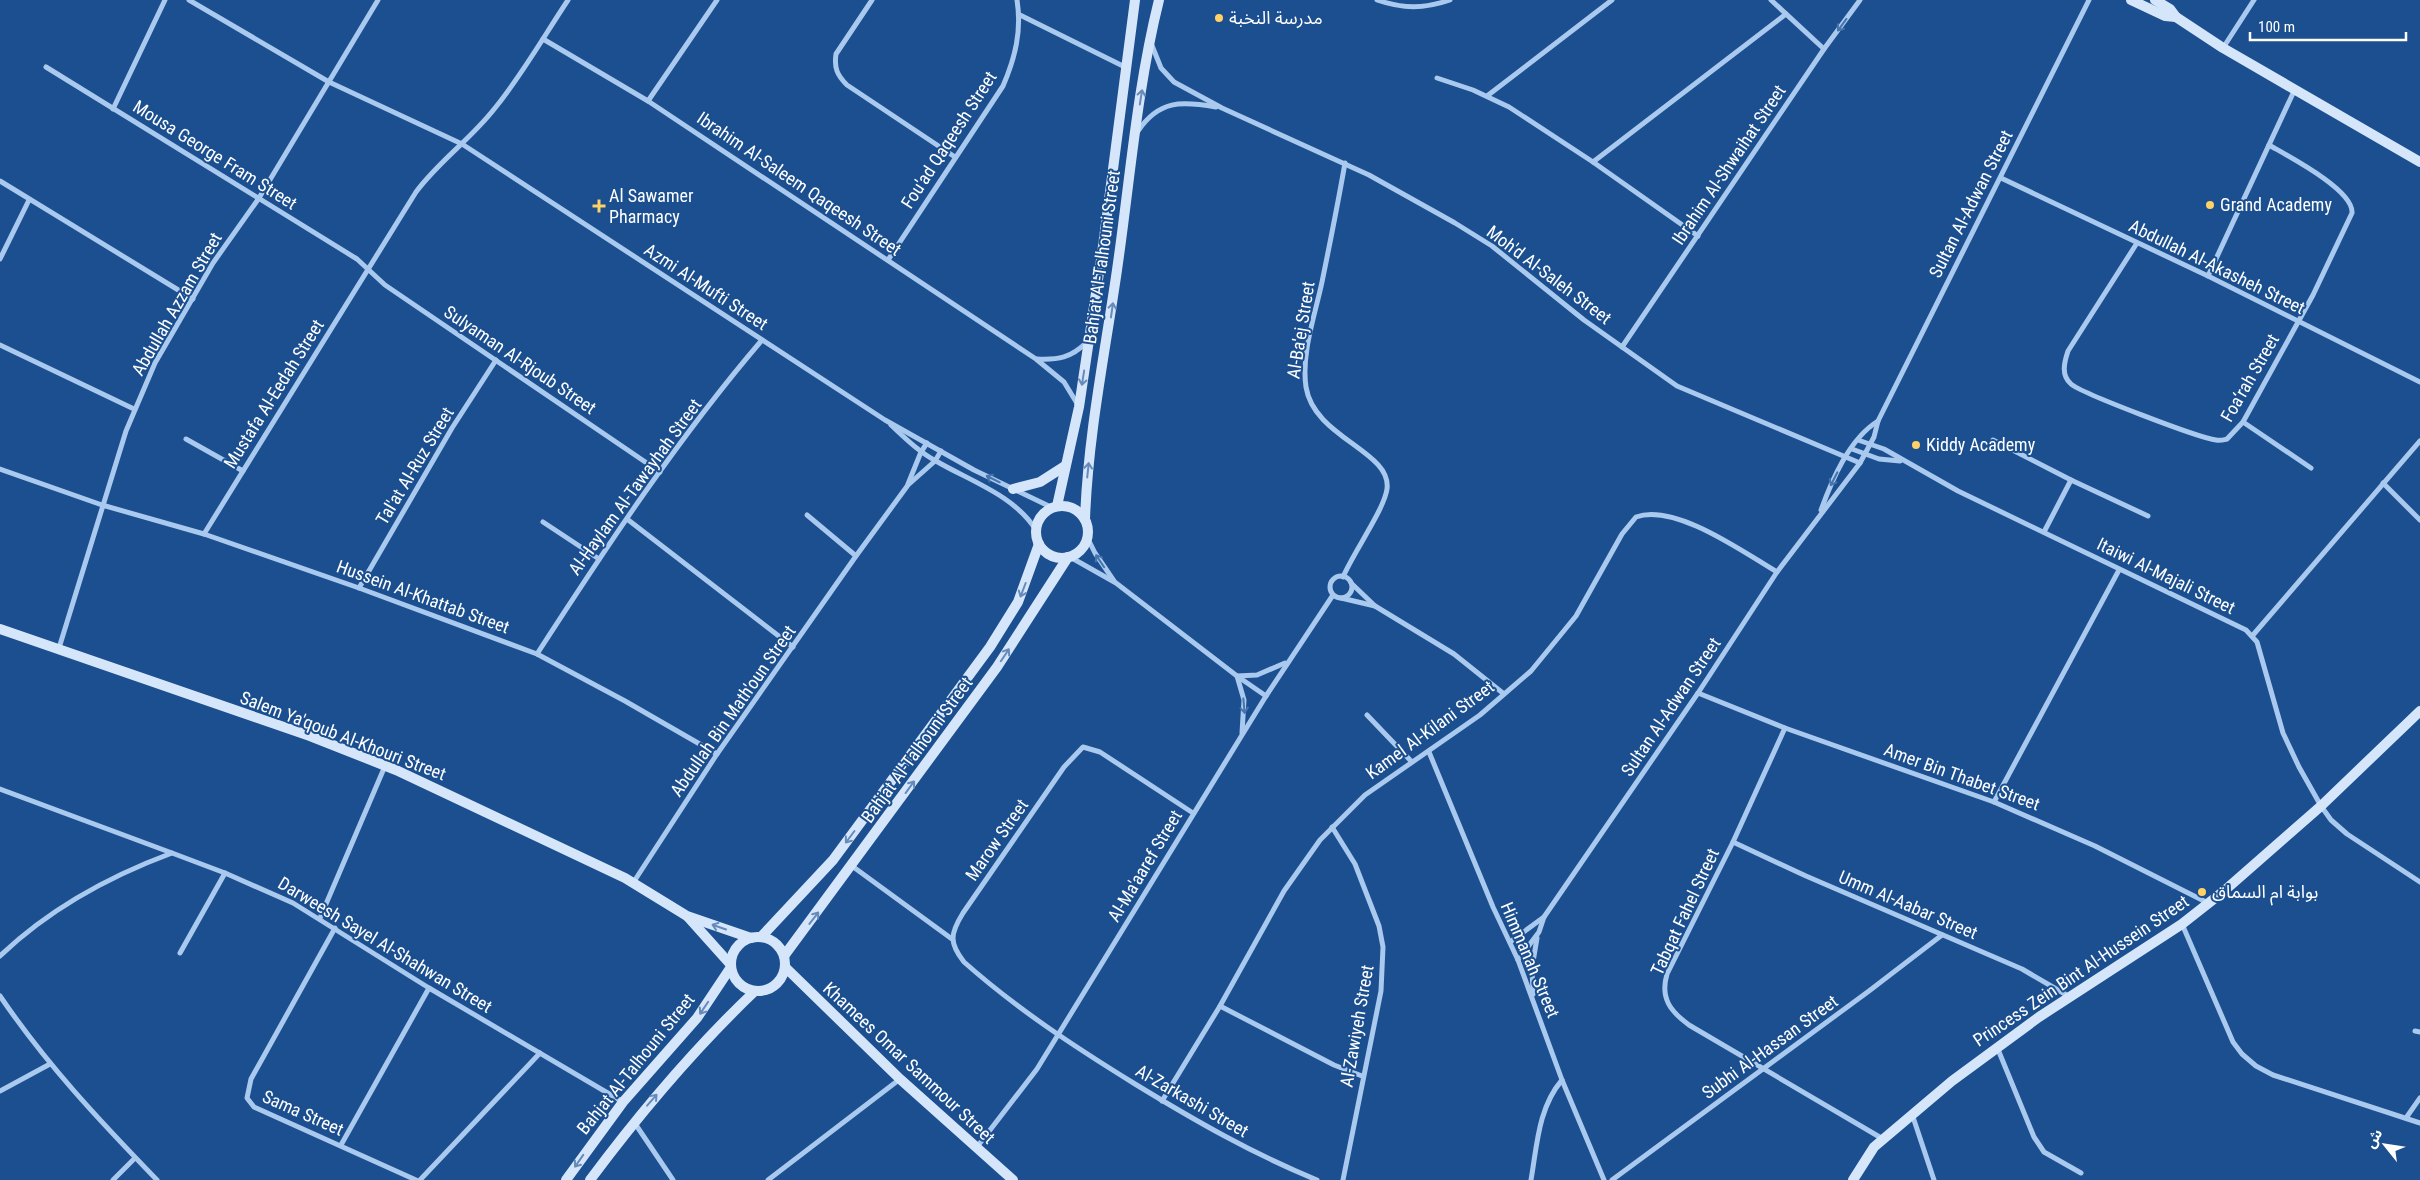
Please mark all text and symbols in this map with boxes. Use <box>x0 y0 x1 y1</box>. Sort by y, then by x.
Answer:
place label: مدرسة النخبة <box>1229 7 1323 29</box>
scale bar <box>2250 10 2406 42</box>
marker: مدرسة النخبة <box>1213 12 1225 24</box>
one-way arrow <box>1837 17 1847 31</box>
text: 100 m <box>2258 18 2295 36</box>
street label: Fou'ad Qaqeesh Street <box>896 67 1001 212</box>
street label: Ibrahim Al-Shwaihat Street <box>1667 81 1790 249</box>
one-way arrow <box>1136 89 1146 105</box>
street label: Mousa George Fram Street <box>129 96 301 214</box>
street label: Ibrahim Al-Saleem Qaqeesh Street <box>693 107 905 260</box>
street label: Sultan Al-Adwan Street <box>1924 127 2017 281</box>
street label: Bahjat Al-Talhouni Street <box>1079 169 1124 345</box>
place label: Al Sawamer Pharmacy <box>609 185 694 227</box>
place label: Grand Academy <box>2220 194 2332 215</box>
marker: Grand Academy <box>2204 199 2216 211</box>
marker: Al Sawamer Pharmacy <box>593 200 605 212</box>
street label: Abdullah Al-Akasheh Street <box>2126 215 2309 318</box>
street label: Moh'd Al-Saleh Street <box>1483 221 1616 328</box>
street label: Abdullah Azzam Street <box>127 229 226 379</box>
street label: Azmi Al-Mufti Street <box>641 239 772 334</box>
street label: Al-Ba'ej Street <box>1282 280 1319 380</box>
street label: Sulyaman Al-Rjoub Street <box>440 301 600 418</box>
one-way arrow <box>1107 302 1117 318</box>
street label: Mustafa Al-Eedah Street <box>219 315 328 472</box>
street label: Foa‘rah Street <box>2216 330 2283 425</box>
one-way arrow <box>1078 369 1088 385</box>
street label: Al-Haylam Al-Tawayhah Street <box>564 395 706 579</box>
street label: Tal'at Al-Ruz Street <box>371 403 458 528</box>
place label: Kiddy Academy <box>1926 434 2036 455</box>
marker: Kiddy Academy <box>1910 439 1922 451</box>
one-way arrow <box>1083 463 1093 479</box>
one-way arrow <box>1829 472 1839 487</box>
one-way arrow <box>985 474 1000 484</box>
street label: Itaiwi Al-Majali Street <box>2094 533 2239 618</box>
one-way arrow <box>1095 554 1106 568</box>
street label: Hussein Al-Khattab Street <box>334 555 512 638</box>
one-way arrow <box>1018 582 1027 597</box>
street label: Abdullah Bin Math'oun Street <box>665 621 800 800</box>
street label: Sultan Al-Adwan Street <box>1616 633 1725 780</box>
one-way arrow <box>1000 648 1010 662</box>
street label: Bahjat Al-Talhouni Street <box>857 673 977 827</box>
street label: Kamel Al-Kilani Street <box>1361 676 1498 783</box>
street label: Salem Ya'qoub Al-Khouri Street <box>237 687 449 785</box>
one-way arrow <box>1239 697 1248 713</box>
street label: Amer Bin Thabet Street <box>1881 739 2043 814</box>
one-way arrow <box>905 780 915 794</box>
street label: Marow Street <box>961 795 1032 884</box>
street label: Al-Ma'aaref Street <box>1103 806 1186 925</box>
one-way arrow <box>845 830 855 844</box>
street label: Tabqat Fahel Street <box>1646 845 1723 979</box>
street label: Umm Al-Aabar Street <box>1836 866 1981 943</box>
street label: Darweesh Sayel Al-Shahwan Street <box>275 872 496 1017</box>
place label: بوابة ام السماق <box>2212 881 2318 906</box>
marker: بوابة ام السماق <box>2196 886 2208 898</box>
street label: Princess Zein Bint Al-Hussein Street <box>1969 891 2192 1051</box>
street label: Himmanah Street <box>1497 899 1564 1021</box>
one-way arrow <box>808 912 819 925</box>
one-way arrow <box>712 922 727 931</box>
street label: Al-Zawiyeh Street <box>1335 963 1378 1089</box>
street label: Khamees Omar Sammour Street <box>819 978 1000 1148</box>
street label: Bahjat Al-Talhouni Street <box>572 989 699 1138</box>
street label: Subhi Al-Hassan Street <box>1698 990 1842 1103</box>
one-way arrow <box>699 1001 709 1015</box>
street label: Al-Zarkashi Street <box>1132 1060 1252 1141</box>
street label: Sama Street <box>259 1085 347 1140</box>
one-way arrow <box>647 1094 658 1107</box>
north arrow <box>2360 1120 2410 1170</box>
text: ش <box>2362 1126 2385 1151</box>
one-way arrow <box>574 1154 584 1168</box>

